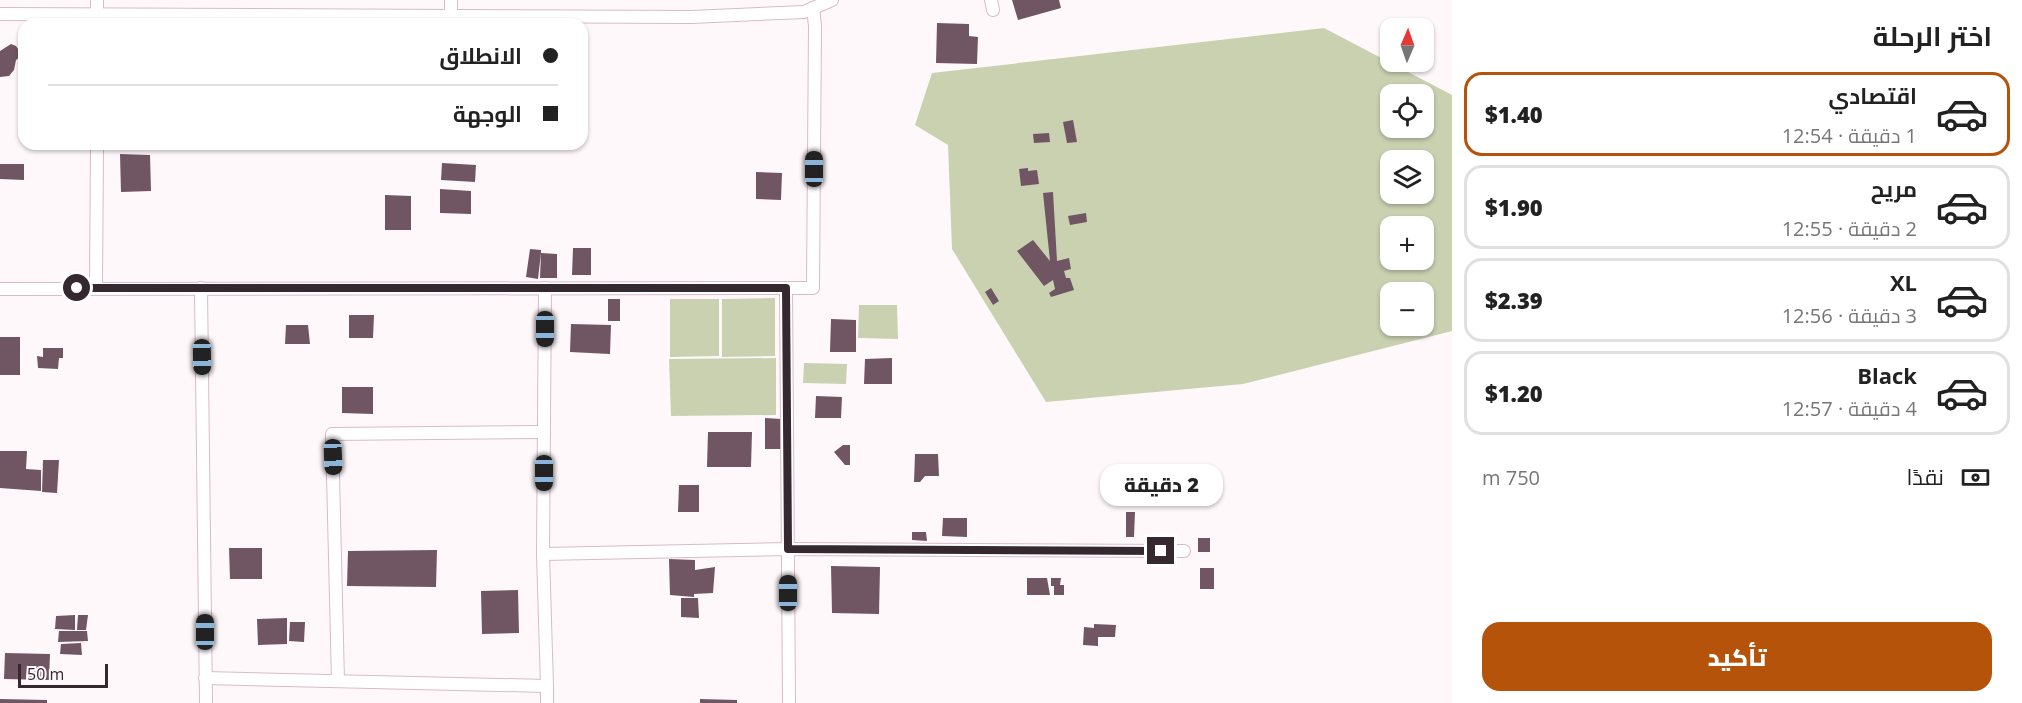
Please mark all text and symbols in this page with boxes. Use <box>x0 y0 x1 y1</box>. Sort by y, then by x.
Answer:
text: اختر الرحلة <box>1873 17 1992 54</box>
north arrow <box>1380 18 1434 72</box>
map controls <box>1380 18 1434 336</box>
text: الانطلاق <box>439 40 522 70</box>
text: اقتصادي <box>1828 80 1917 110</box>
button: locate <box>1380 84 1434 138</box>
icon: car <box>1935 87 1989 141</box>
text: الوجهة <box>453 98 522 128</box>
text: $1.40 <box>1485 99 1543 129</box>
text: 1 دقيقة · 12:54 <box>1782 122 1917 149</box>
button: layers <box>1380 150 1434 204</box>
car <box>805 151 823 187</box>
text: مريح <box>1871 173 1917 203</box>
icon: car <box>1935 180 1989 234</box>
text: $1.90 <box>1485 192 1543 222</box>
text: 2 دقيقة · 12:55 <box>1782 215 1917 242</box>
button: + <box>1380 216 1434 270</box>
text: XL <box>1890 267 1917 297</box>
icon: car <box>1935 273 1989 327</box>
route start <box>63 274 90 301</box>
button: − <box>1380 282 1434 336</box>
text: $2.39 <box>1485 285 1543 315</box>
text: 3 دقيقة · 12:56 <box>1782 302 1917 329</box>
car <box>536 311 554 347</box>
car <box>193 339 211 375</box>
text: Black <box>1857 360 1917 390</box>
icon: car <box>1935 366 1989 420</box>
text: $1.20 <box>1485 378 1543 408</box>
text: 4 دقيقة · 12:57 <box>1782 395 1917 422</box>
car <box>323 439 343 475</box>
car <box>535 455 553 491</box>
text: نقدًا <box>1906 461 1944 491</box>
icon: cash <box>1959 461 1992 494</box>
callout: 2 دقيقة <box>1100 464 1222 506</box>
text: 750 m <box>1482 464 1540 491</box>
text: 2 دقيقة <box>1124 471 1199 498</box>
route end <box>1147 537 1174 564</box>
car <box>779 575 797 611</box>
car <box>196 614 214 650</box>
button: تأكيد <box>1482 622 1992 691</box>
scale bar <box>18 661 108 688</box>
text: 50 m <box>27 663 64 685</box>

